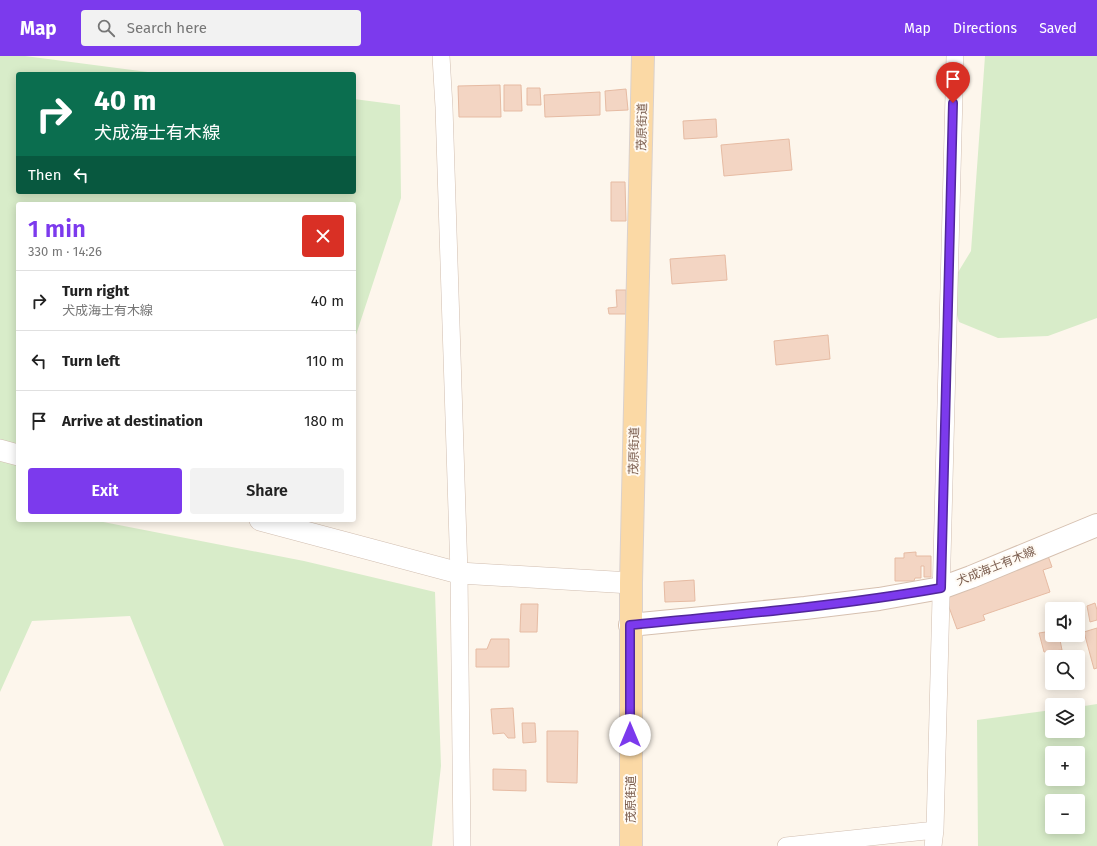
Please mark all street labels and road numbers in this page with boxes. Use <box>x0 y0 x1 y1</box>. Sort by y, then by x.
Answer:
street label: 茂原街道 <box>635 103 649 151</box>
street label: 茂原街道 <box>627 427 641 475</box>
street label: 犬成海士有木線 <box>954 544 1038 588</box>
street label: 茂原街道 <box>624 775 638 823</box>

